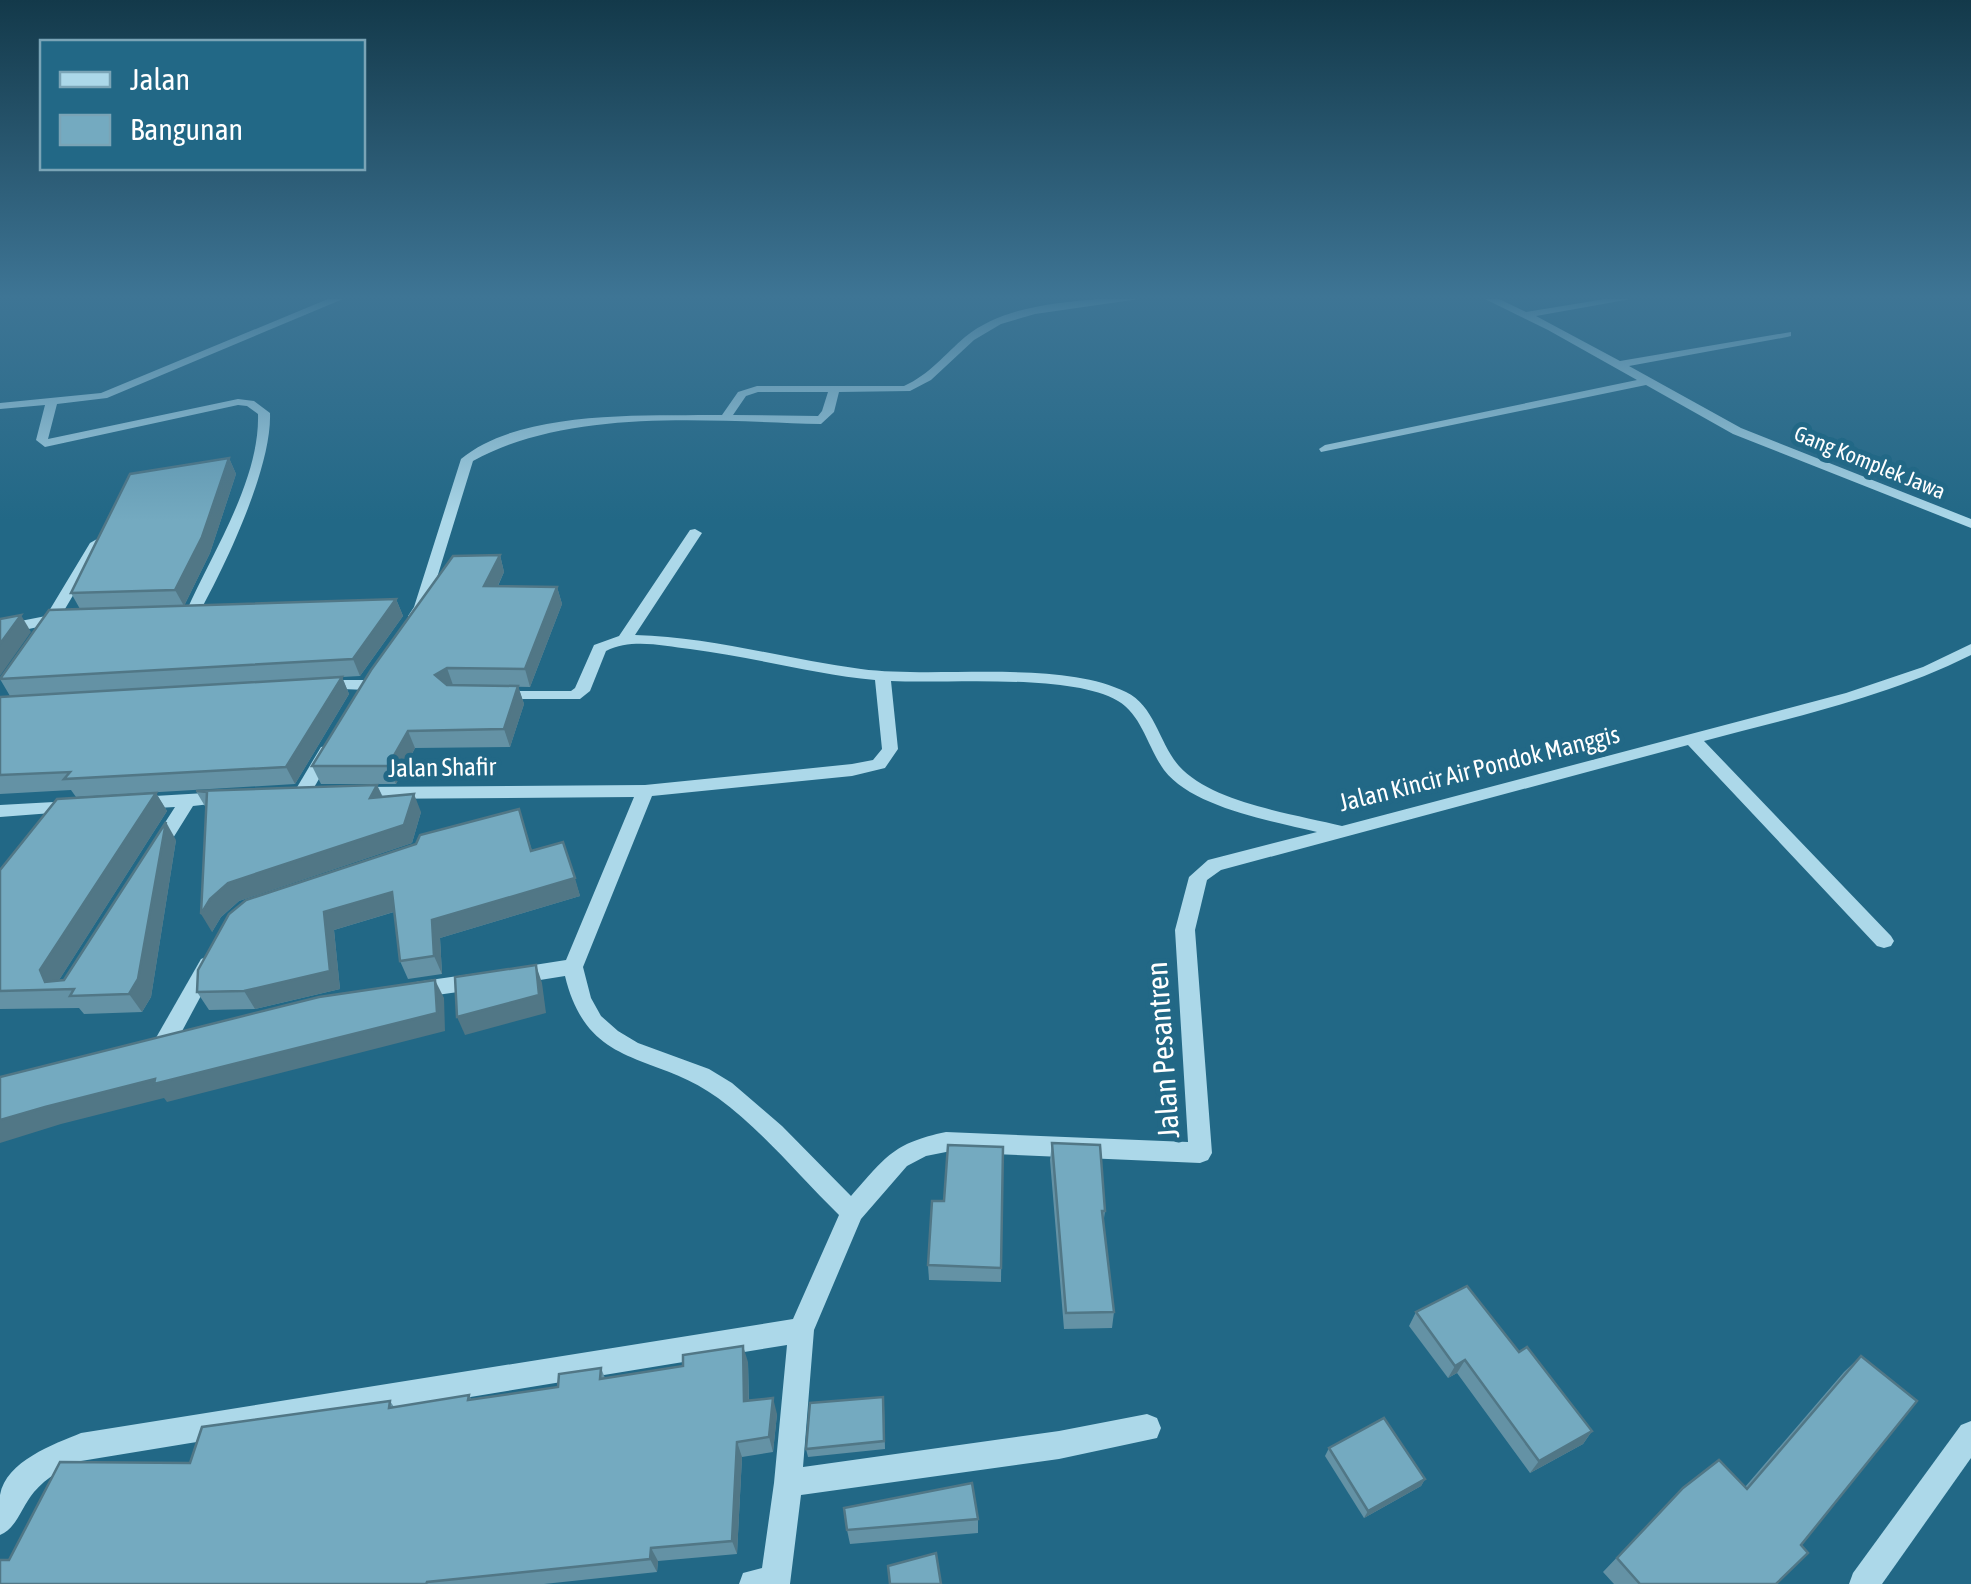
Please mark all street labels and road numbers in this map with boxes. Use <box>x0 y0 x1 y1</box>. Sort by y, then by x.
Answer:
street label: Gang Komplek Jawa <box>1791 420 1949 504</box>
street label: Jalan Kincir Air Pondok Manggis <box>1336 720 1622 816</box>
street label: Jalan Shafir <box>388 752 497 782</box>
street label: Jalan Pesantren <box>1139 961 1185 1139</box>

